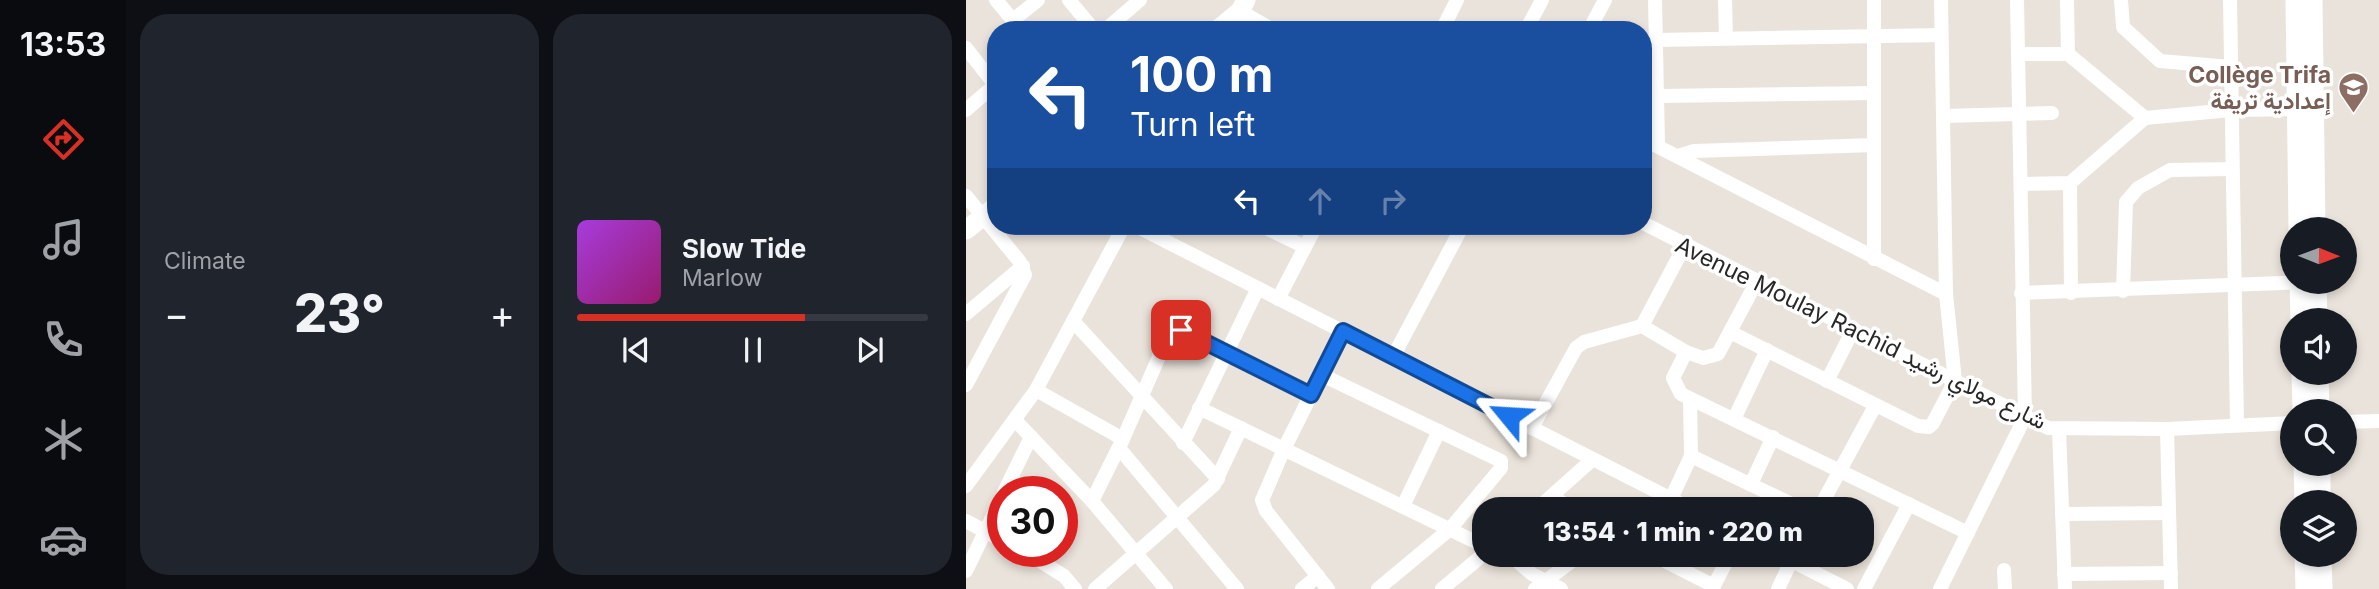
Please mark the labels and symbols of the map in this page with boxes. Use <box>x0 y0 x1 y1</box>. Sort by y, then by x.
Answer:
place label: Collège Trifa إعدادية تريفة <box>2188 61 2331 116</box>
school or university icon: Collège Trifa إعدادية تريفة <box>2337 71 2371 115</box>
north arrow <box>2280 217 2357 294</box>
street label: Avenue Moulay Rachid شارع مولاي رشيد <box>1669 231 2051 440</box>
pin <box>1151 300 1211 360</box>
position arrow <box>1472 379 1546 453</box>
speed limit sign: 30 <box>987 476 1078 567</box>

